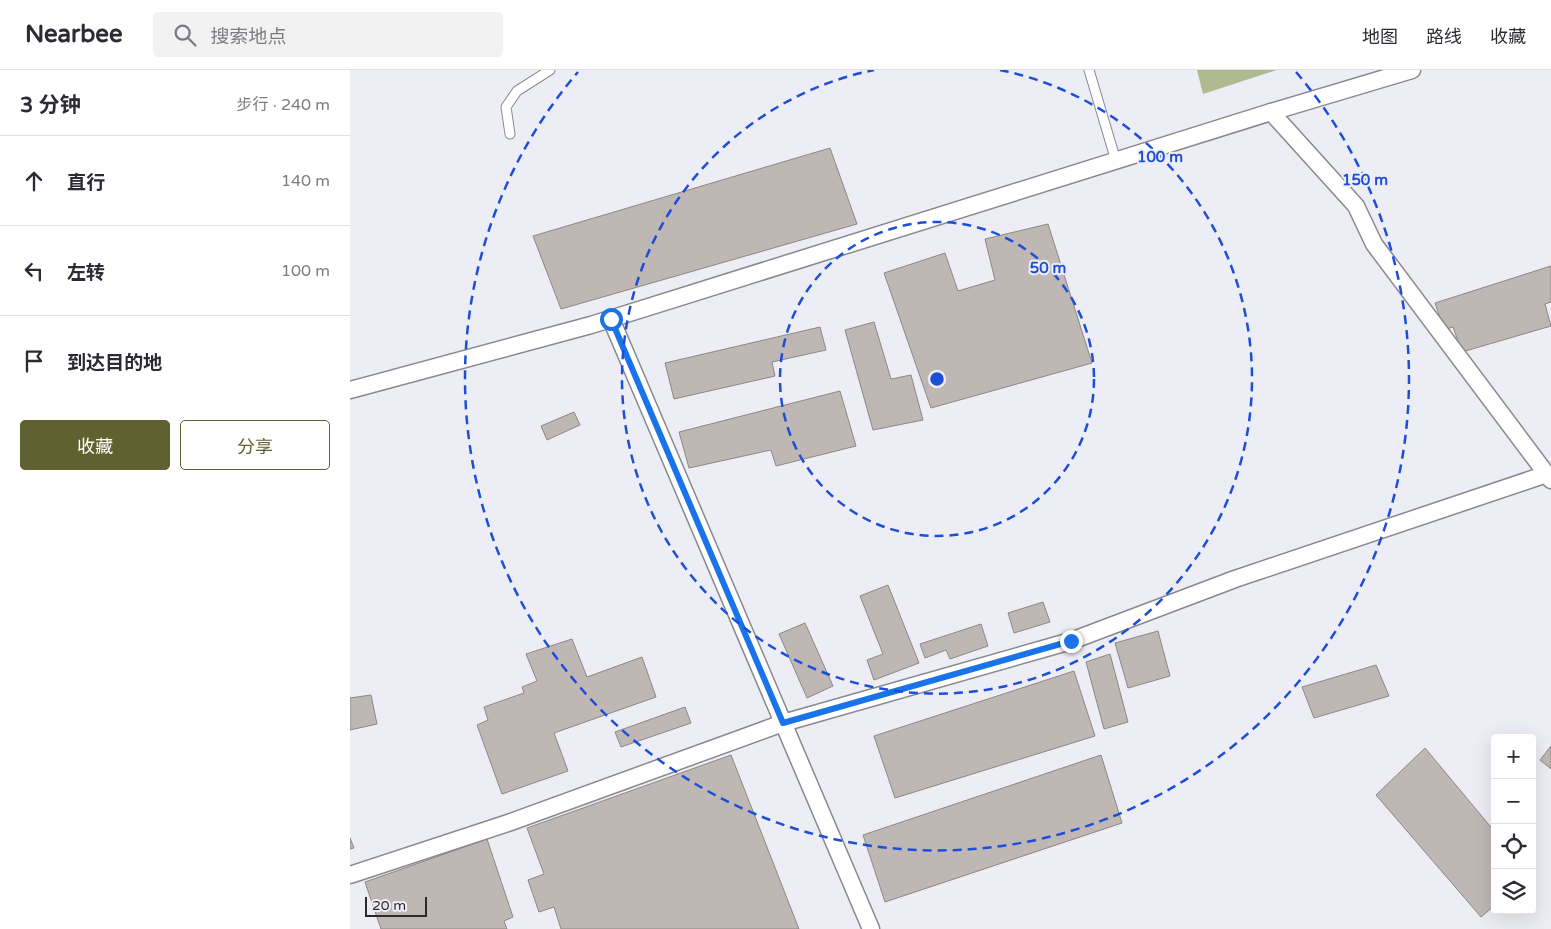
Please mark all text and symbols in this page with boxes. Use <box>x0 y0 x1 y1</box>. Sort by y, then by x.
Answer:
search box <box>153 12 503 57</box>
text: Nearbee <box>25 20 123 49</box>
icon: search <box>171 21 199 49</box>
text: 搜索地点 <box>211 26 287 48</box>
text: 地图 <box>1362 26 1398 48</box>
text: 路线 <box>1426 26 1462 48</box>
text: 收藏 <box>1490 26 1526 48</box>
text: 3 分钟 <box>20 93 81 118</box>
text: 步行 · 240 m <box>237 95 330 115</box>
text: 100 m <box>1137 148 1183 166</box>
icon: ahead <box>20 167 48 195</box>
text: 140 m <box>281 171 330 191</box>
text: 150 m <box>1342 171 1388 189</box>
text: 直行 <box>67 172 105 194</box>
icon: left <box>20 257 48 285</box>
text: 50 m <box>1030 259 1066 277</box>
text: 100 m <box>281 261 330 281</box>
text: 左转 <box>67 262 105 284</box>
route start <box>600 308 623 331</box>
icon: arrive <box>20 347 48 375</box>
text: 到达目的地 <box>67 352 162 374</box>
centre of rings <box>928 370 946 388</box>
button: 收藏 <box>20 420 170 470</box>
button: 分享 <box>180 420 330 470</box>
route end <box>1060 630 1083 653</box>
map controls <box>1491 734 1536 914</box>
button: + <box>1491 734 1536 779</box>
button: − <box>1491 779 1536 824</box>
button: locate <box>1491 824 1536 869</box>
button: layers <box>1491 869 1536 914</box>
scale bar <box>365 894 428 917</box>
text: 20 m <box>372 897 406 914</box>

